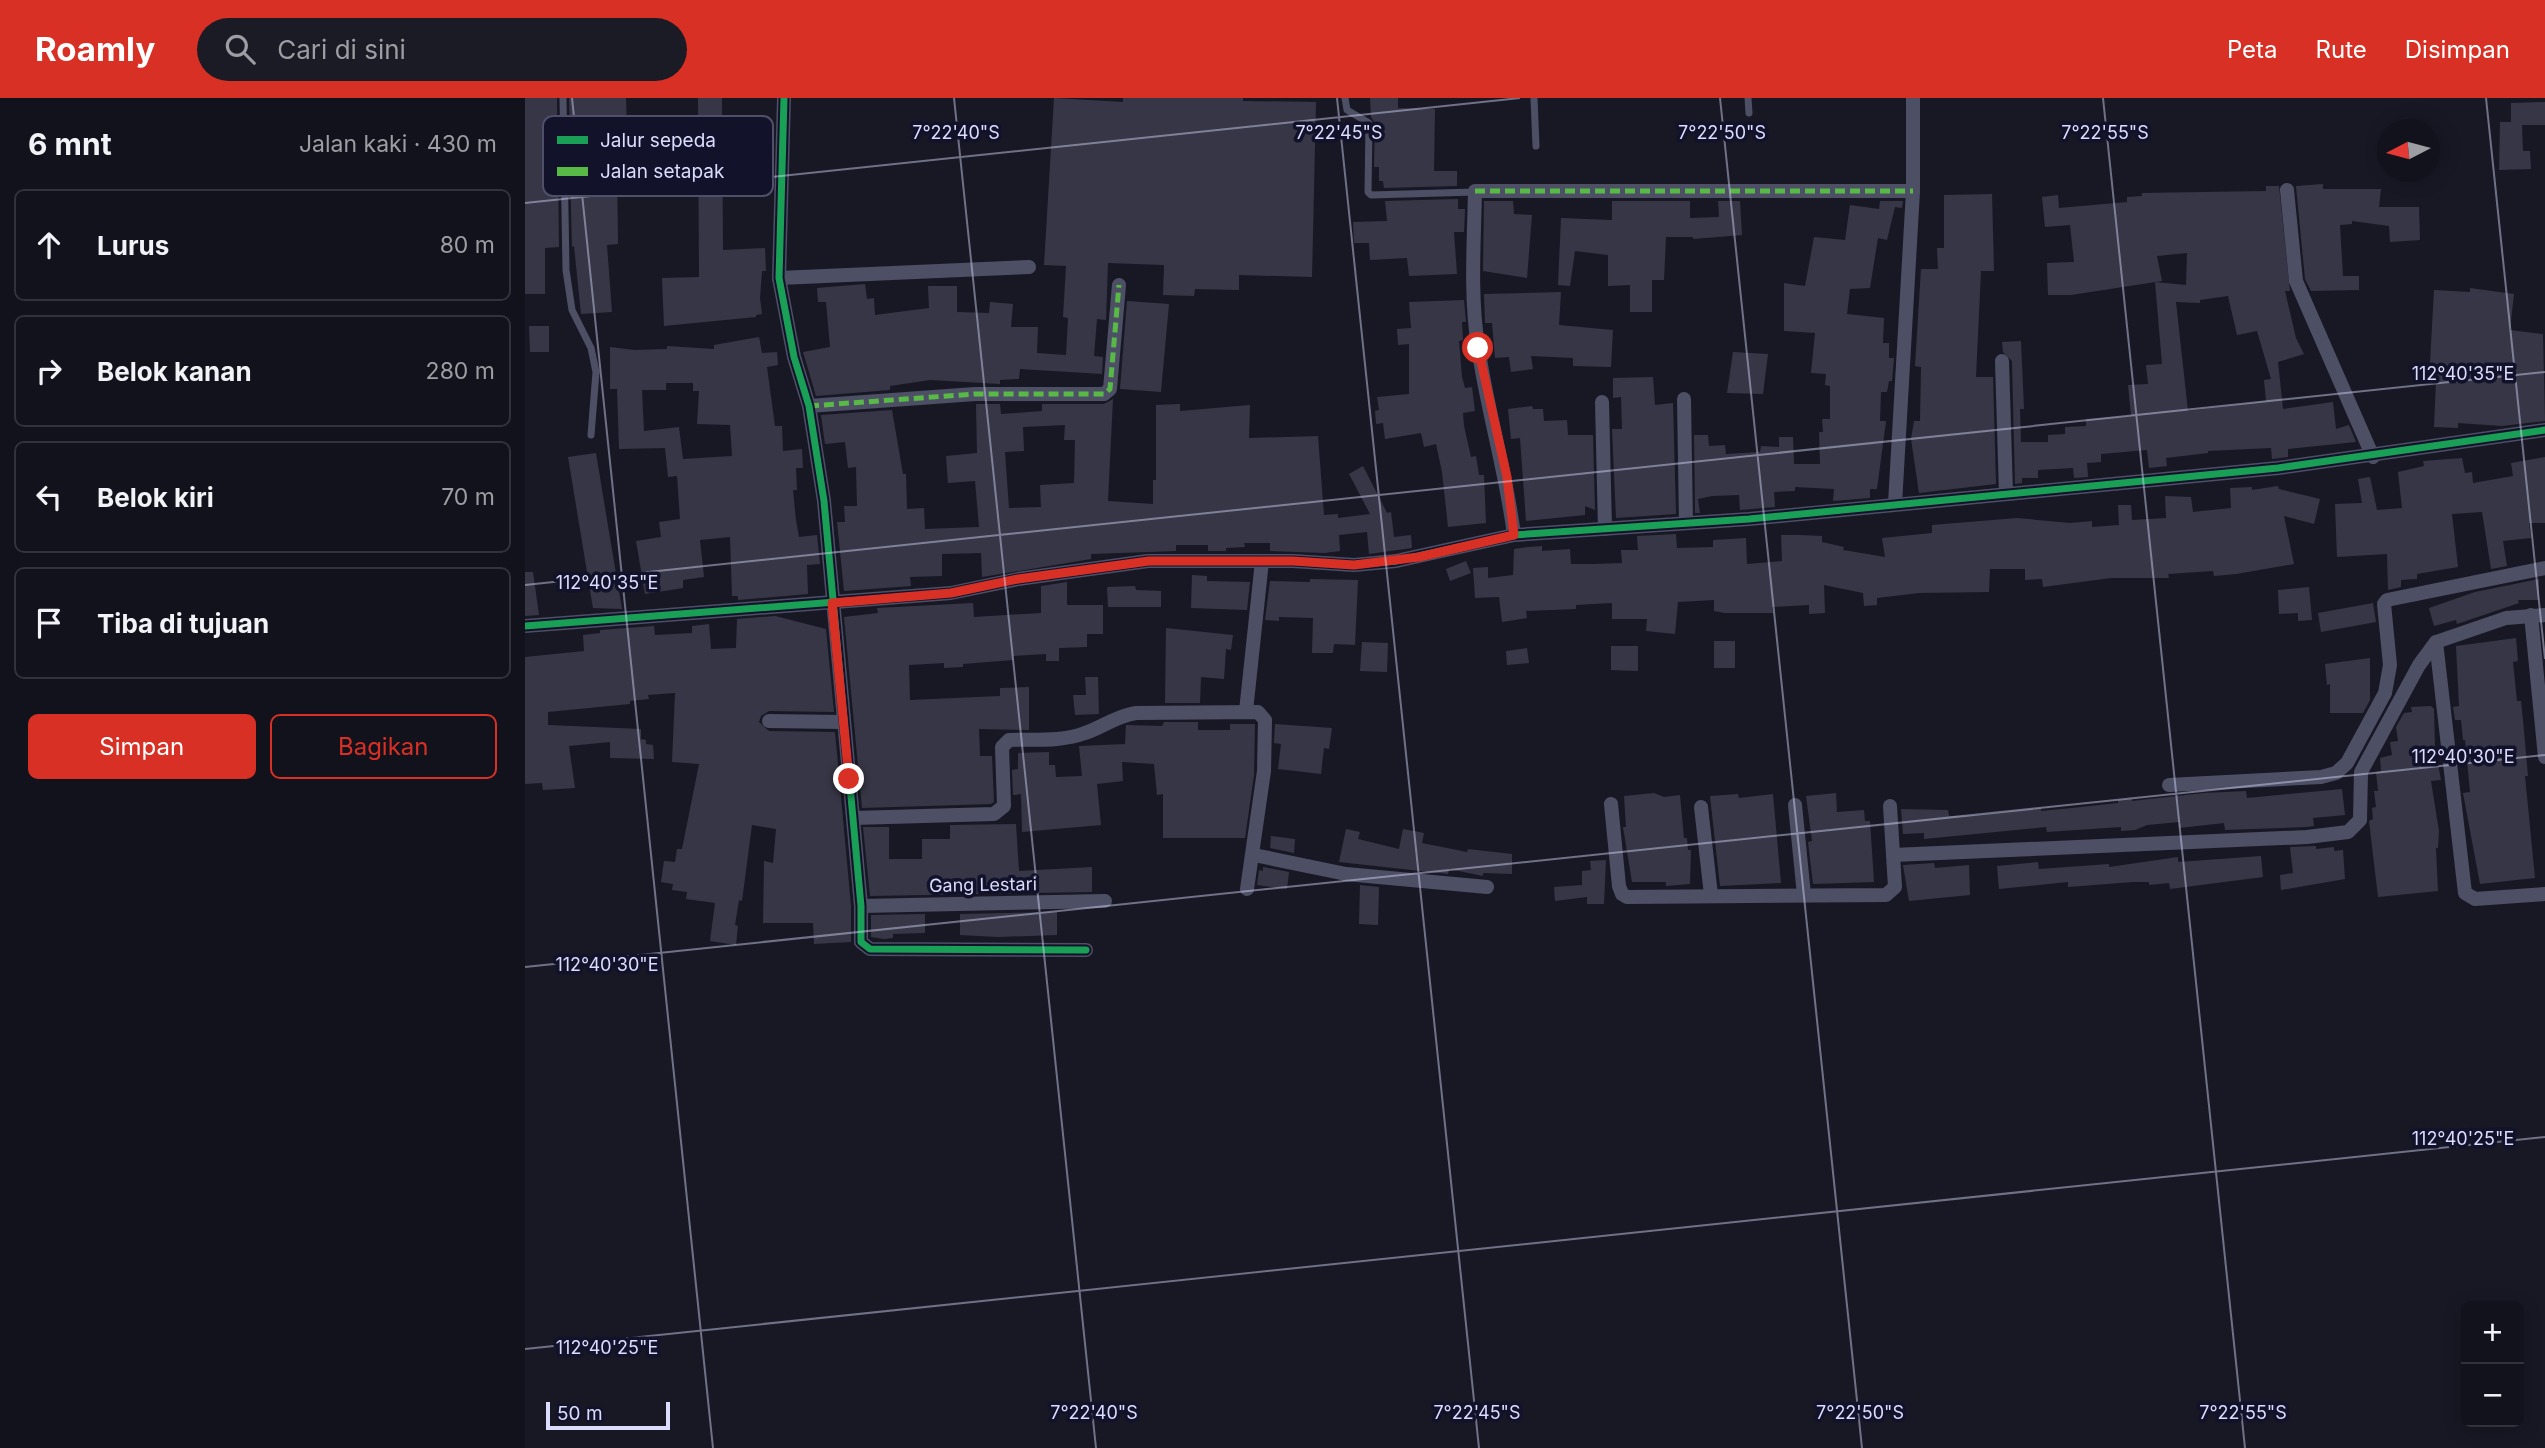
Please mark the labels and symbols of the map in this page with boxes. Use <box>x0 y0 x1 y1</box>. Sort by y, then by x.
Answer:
legend <box>543 116 773 196</box>
north arrow <box>2377 119 2440 182</box>
text: 7°22'40"S <box>912 122 1000 143</box>
text: 7°22'45"S <box>1295 122 1383 143</box>
text: 7°22'50"S <box>1678 122 1766 143</box>
text: 7°22'55"S <box>2061 122 2149 143</box>
text: Jalur sepeda <box>600 129 716 152</box>
text: Jalan setapak <box>600 160 725 183</box>
route start <box>1462 332 1493 363</box>
text: 112°40'35"E <box>2412 363 2514 384</box>
text: 112°40'35"E <box>556 572 658 593</box>
text: 112°40'30"E <box>2411 746 2515 767</box>
route end <box>833 763 864 794</box>
street label: Gang Lestari <box>929 873 1037 896</box>
text: 112°40'30"E <box>555 954 659 975</box>
text: 112°40'25"E <box>2412 1128 2514 1149</box>
text: 112°40'25"E <box>556 1337 658 1358</box>
scale bar <box>546 1399 670 1431</box>
text: 7°22'40"S <box>1050 1402 1138 1423</box>
text: 7°22'45"S <box>1433 1402 1521 1423</box>
text: 7°22'50"S <box>1816 1402 1904 1423</box>
text: 7°22'55"S <box>2199 1402 2287 1423</box>

